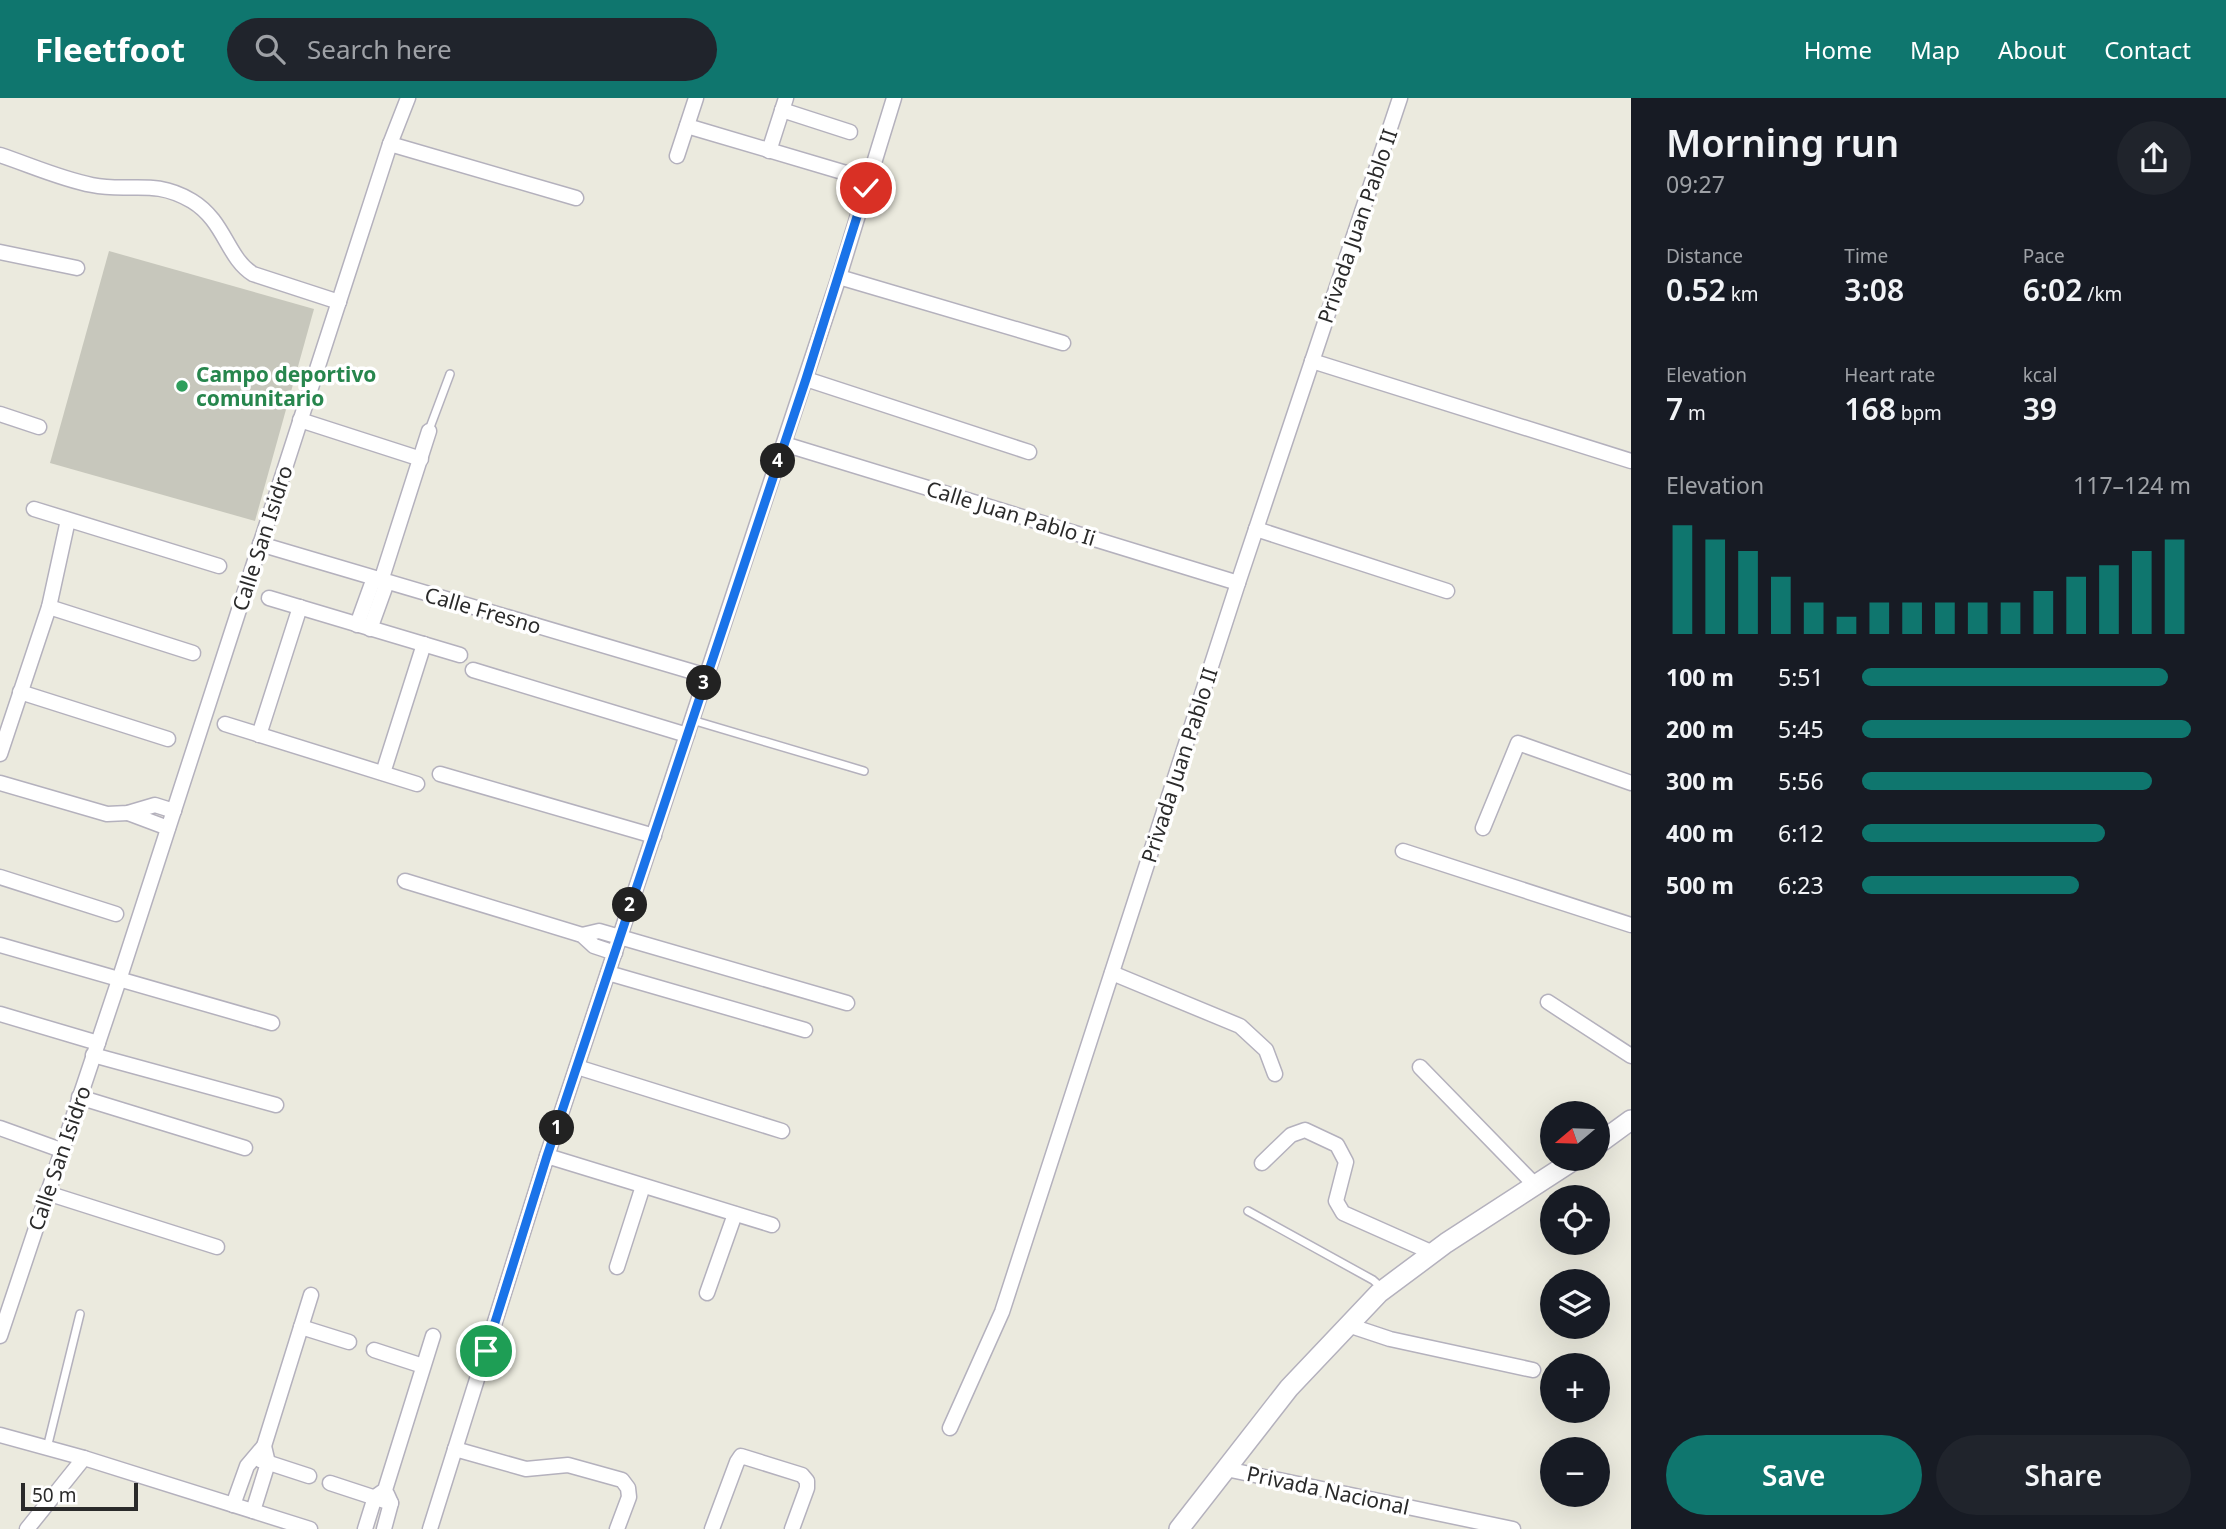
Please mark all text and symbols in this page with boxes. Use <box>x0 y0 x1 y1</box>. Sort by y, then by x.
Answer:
search box <box>227 18 717 81</box>
text: Fleetfoot <box>35 27 185 72</box>
icon: search <box>251 30 289 68</box>
text: Search here <box>307 31 452 67</box>
text: Home <box>1804 33 1872 66</box>
text: Map <box>1910 33 1960 66</box>
text: About <box>1998 33 2066 66</box>
text: Contact <box>2104 33 2191 66</box>
text: Morning run <box>1666 116 1899 168</box>
button: share <box>2117 121 2191 195</box>
street label: Privada Juan Pablo II <box>1311 125 1403 327</box>
pin <box>836 158 896 218</box>
text: 09:27 <box>1666 168 1725 200</box>
icon: check <box>847 169 885 207</box>
text: Distance <box>1666 243 1743 269</box>
text: Time <box>1844 243 1888 269</box>
text: Pace <box>2023 243 2065 269</box>
text: 0.52 <box>1666 269 1726 310</box>
text: 3:08 <box>1844 269 1904 310</box>
text: 6:02 <box>2023 269 2082 310</box>
text: km <box>1726 281 1759 307</box>
text: /km <box>2082 281 2122 307</box>
place label: Campo deportivo comunitario <box>196 360 377 412</box>
text: Elevation <box>1666 362 1747 388</box>
text: Heart rate <box>1844 362 1935 388</box>
text: kcal <box>2023 362 2057 388</box>
marker: Campo deportivo comunitario <box>174 378 190 394</box>
text: 7 <box>1666 388 1683 429</box>
text: 168 <box>1844 388 1896 429</box>
text: 39 <box>2023 388 2057 429</box>
text: m <box>1683 400 1706 426</box>
text: bpm <box>1896 400 1942 426</box>
pin: 4 <box>760 444 796 478</box>
text: 4 <box>772 447 783 473</box>
street label: Calle San Isidro <box>225 462 299 614</box>
text: Elevation <box>1666 469 1764 501</box>
text: 117–124 m <box>2073 469 2191 501</box>
street label: Calle Juan Pablo Ii <box>923 474 1099 552</box>
street label: Calle Fresno <box>421 580 545 640</box>
text: 100 m <box>1666 661 1734 693</box>
text: 5:51 <box>1778 661 1824 693</box>
street label: Privada Juan Pablo II <box>1134 664 1224 866</box>
pin: 3 <box>686 666 722 700</box>
text: 3 <box>698 669 709 695</box>
text: 200 m <box>1666 713 1734 745</box>
text: 5:45 <box>1778 713 1824 745</box>
text: 300 m <box>1666 765 1734 797</box>
text: 5:56 <box>1778 765 1824 797</box>
text: 400 m <box>1666 817 1734 849</box>
text: 6:12 <box>1778 817 1824 849</box>
text: 500 m <box>1666 869 1734 901</box>
text: 6:23 <box>1778 869 1824 901</box>
pin: 2 <box>612 888 648 922</box>
text: 2 <box>624 891 635 917</box>
street label: Calle San Isidro <box>21 1082 97 1234</box>
north arrow <box>1540 1101 1610 1171</box>
map controls <box>1540 1101 1610 1507</box>
pin: 1 <box>540 1110 574 1146</box>
text: 1 <box>551 1114 562 1140</box>
button: locate <box>1540 1185 1610 1255</box>
button: layers <box>1540 1269 1610 1339</box>
pin <box>456 1321 516 1381</box>
icon: arrive <box>467 1332 505 1370</box>
button: + <box>1540 1353 1610 1423</box>
button: Save <box>1666 1435 1922 1515</box>
button: Share <box>1936 1435 2191 1515</box>
button: − <box>1540 1437 1610 1507</box>
street label: Privada Nacional <box>1244 1459 1412 1521</box>
scale bar <box>21 1480 138 1512</box>
text: 50 m <box>32 1482 76 1508</box>

